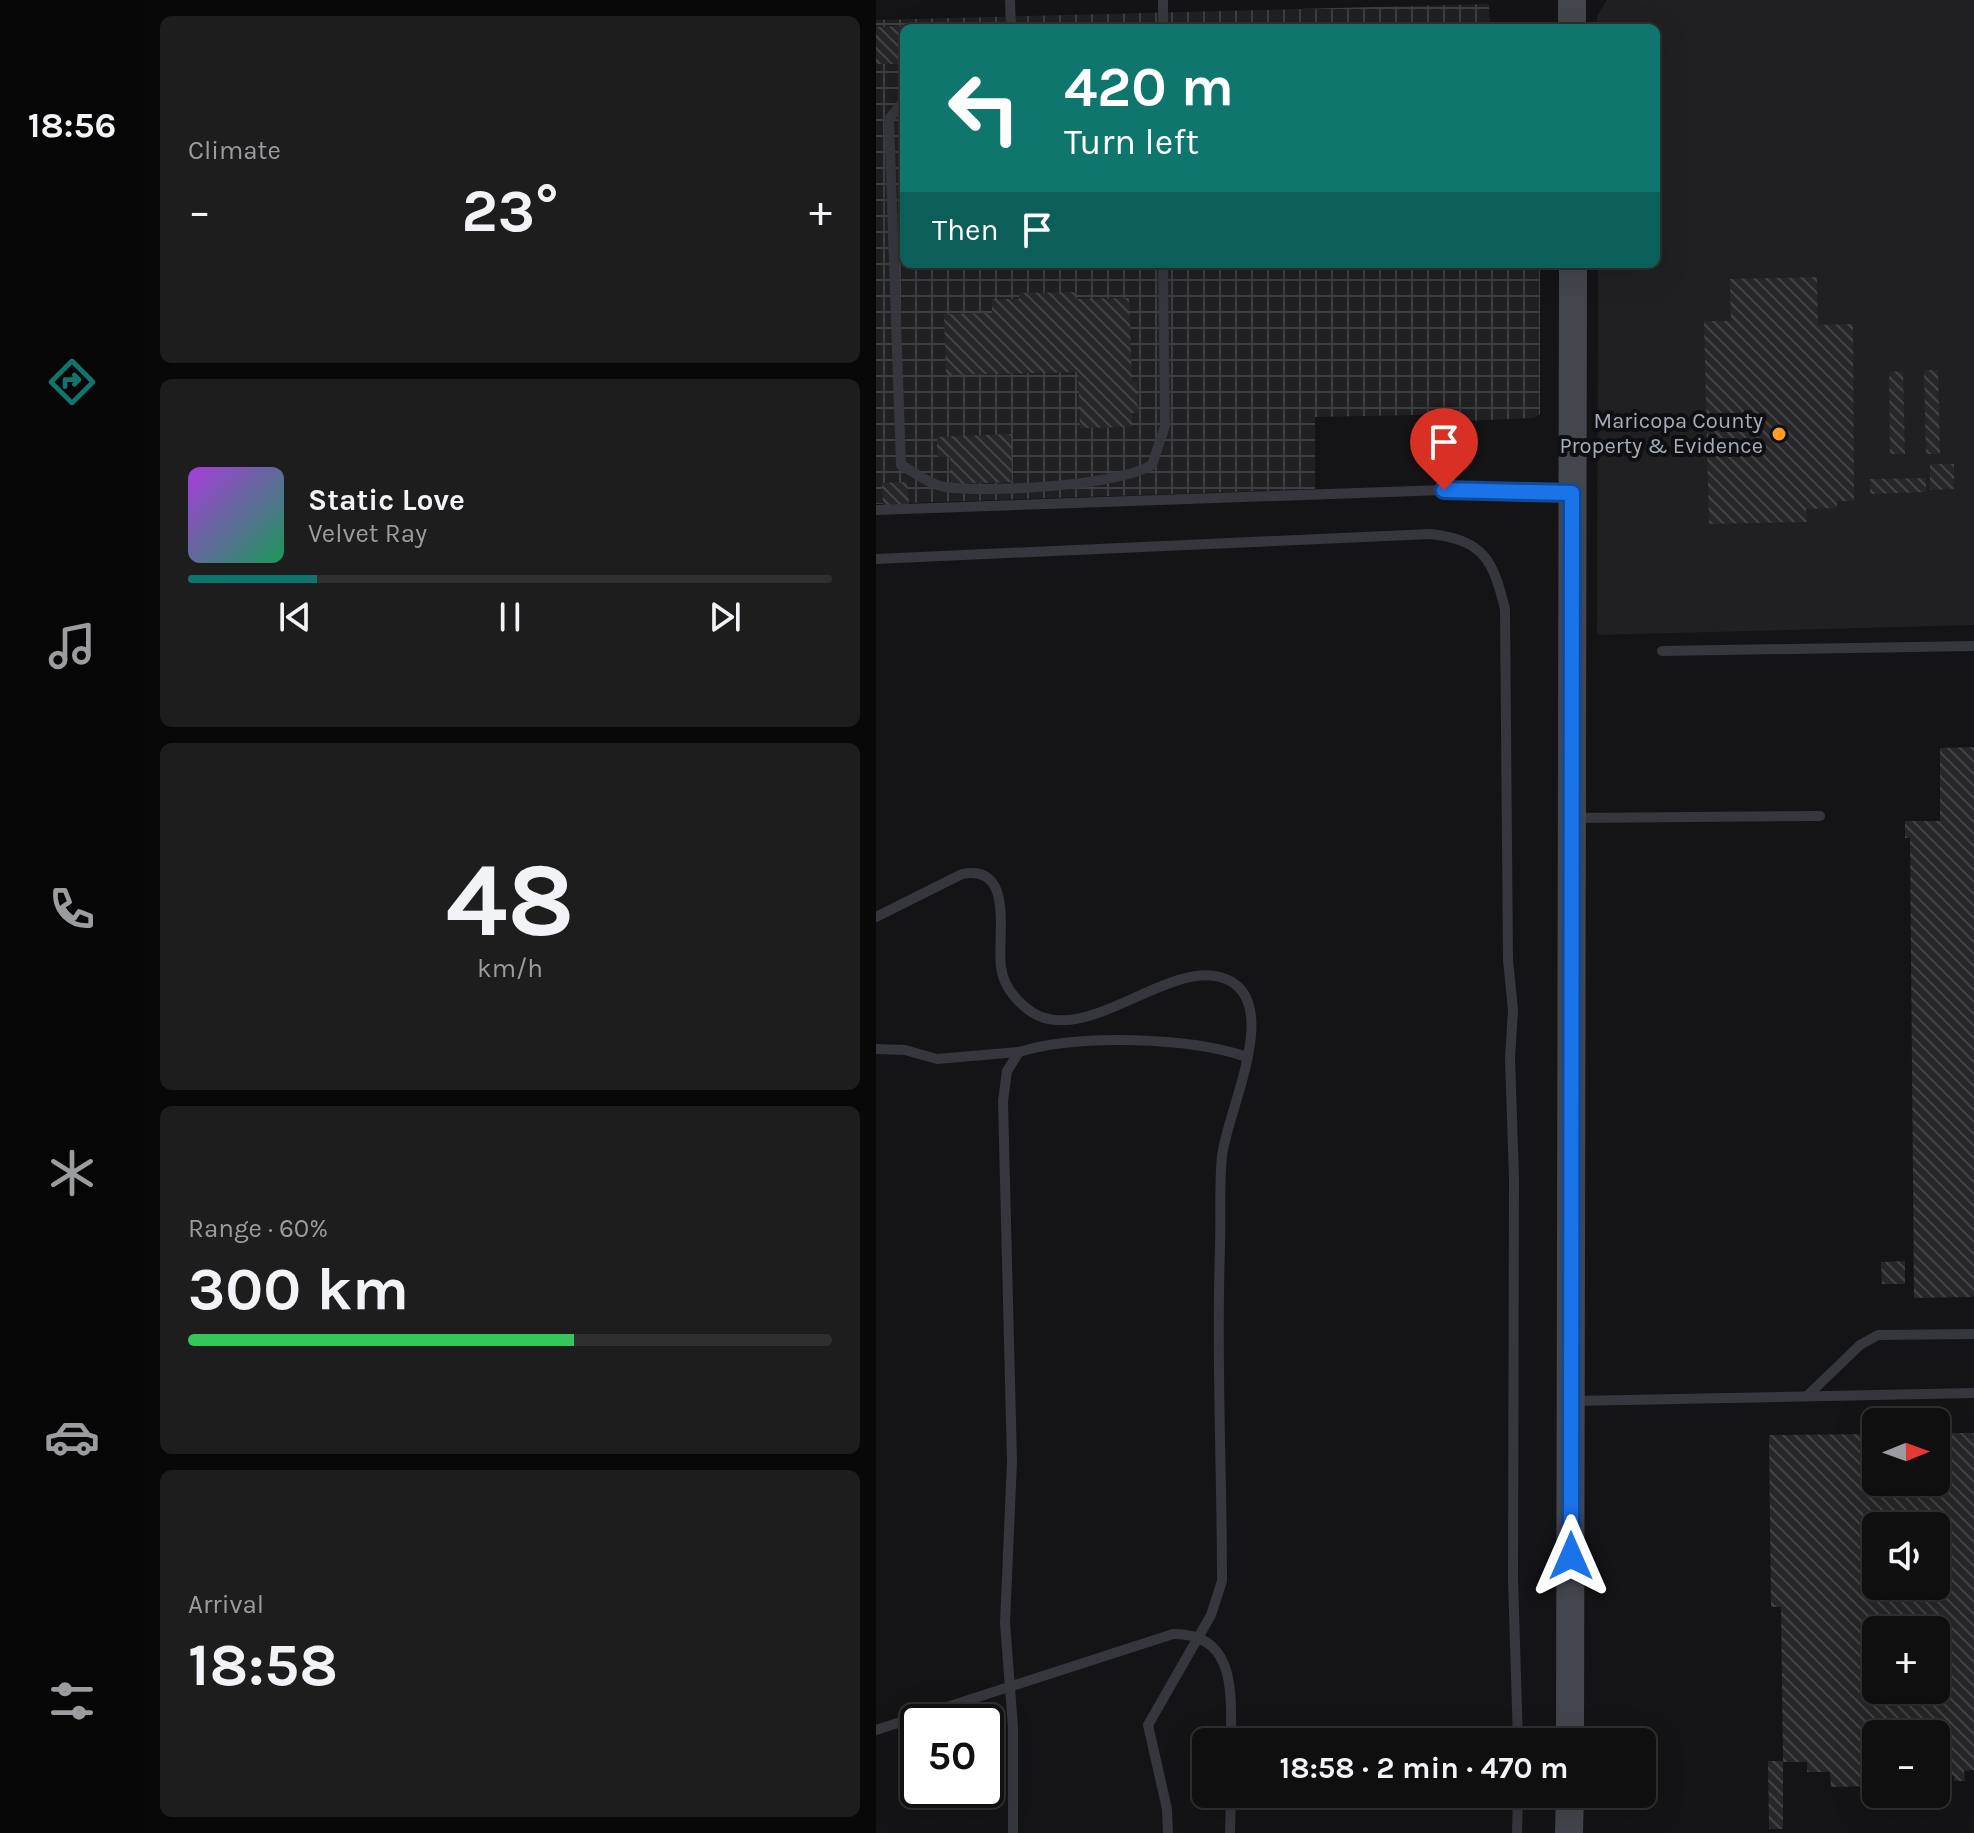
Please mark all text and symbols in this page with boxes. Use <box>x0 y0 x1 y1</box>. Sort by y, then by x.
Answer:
text: 420 m <box>1064 54 1234 119</box>
icon: left <box>932 56 1036 160</box>
text: 18:56 <box>28 104 116 146</box>
text: Turn left <box>1064 121 1199 163</box>
text: Climate <box>188 135 281 166</box>
text: 23° <box>462 176 558 246</box>
text: − <box>188 186 211 237</box>
text: + <box>809 186 832 237</box>
icon: arrive <box>1015 208 1059 252</box>
text: Then <box>932 212 999 248</box>
icon: directions <box>44 354 100 410</box>
pin <box>1410 408 1478 490</box>
place label: Maricopa County Property & Evidence <box>1559 408 1763 459</box>
icon: arrive <box>1422 420 1466 464</box>
marker: Maricopa County Property & Evidence <box>1770 425 1788 443</box>
text: Static Love <box>308 482 465 518</box>
text: Velvet Ray <box>308 518 427 549</box>
icon: previous <box>273 595 317 639</box>
icon: pause <box>488 595 532 639</box>
icon: next <box>703 595 747 639</box>
icon: music <box>44 618 100 674</box>
text: 48 <box>445 840 575 961</box>
icon: phone <box>44 881 100 937</box>
text: km/h <box>477 953 543 984</box>
icon: climate <box>44 1145 100 1201</box>
text: Range · 60% <box>188 1213 328 1244</box>
text: 300 km <box>188 1254 409 1324</box>
north arrow <box>1862 1408 1950 1496</box>
map controls <box>1862 1408 1950 1808</box>
icon: car <box>44 1409 100 1465</box>
button: sound <box>1862 1512 1950 1600</box>
position arrow <box>1529 1514 1613 1598</box>
text: Arrival <box>188 1589 264 1620</box>
button: + <box>1862 1616 1950 1704</box>
text: 18:58 <box>188 1630 338 1700</box>
icon: filters <box>44 1673 100 1729</box>
speed limit sign: 50 <box>900 1704 1004 1808</box>
button: − <box>1862 1720 1950 1808</box>
text: 18:58 · 2 min · 470 m <box>1280 1750 1568 1786</box>

